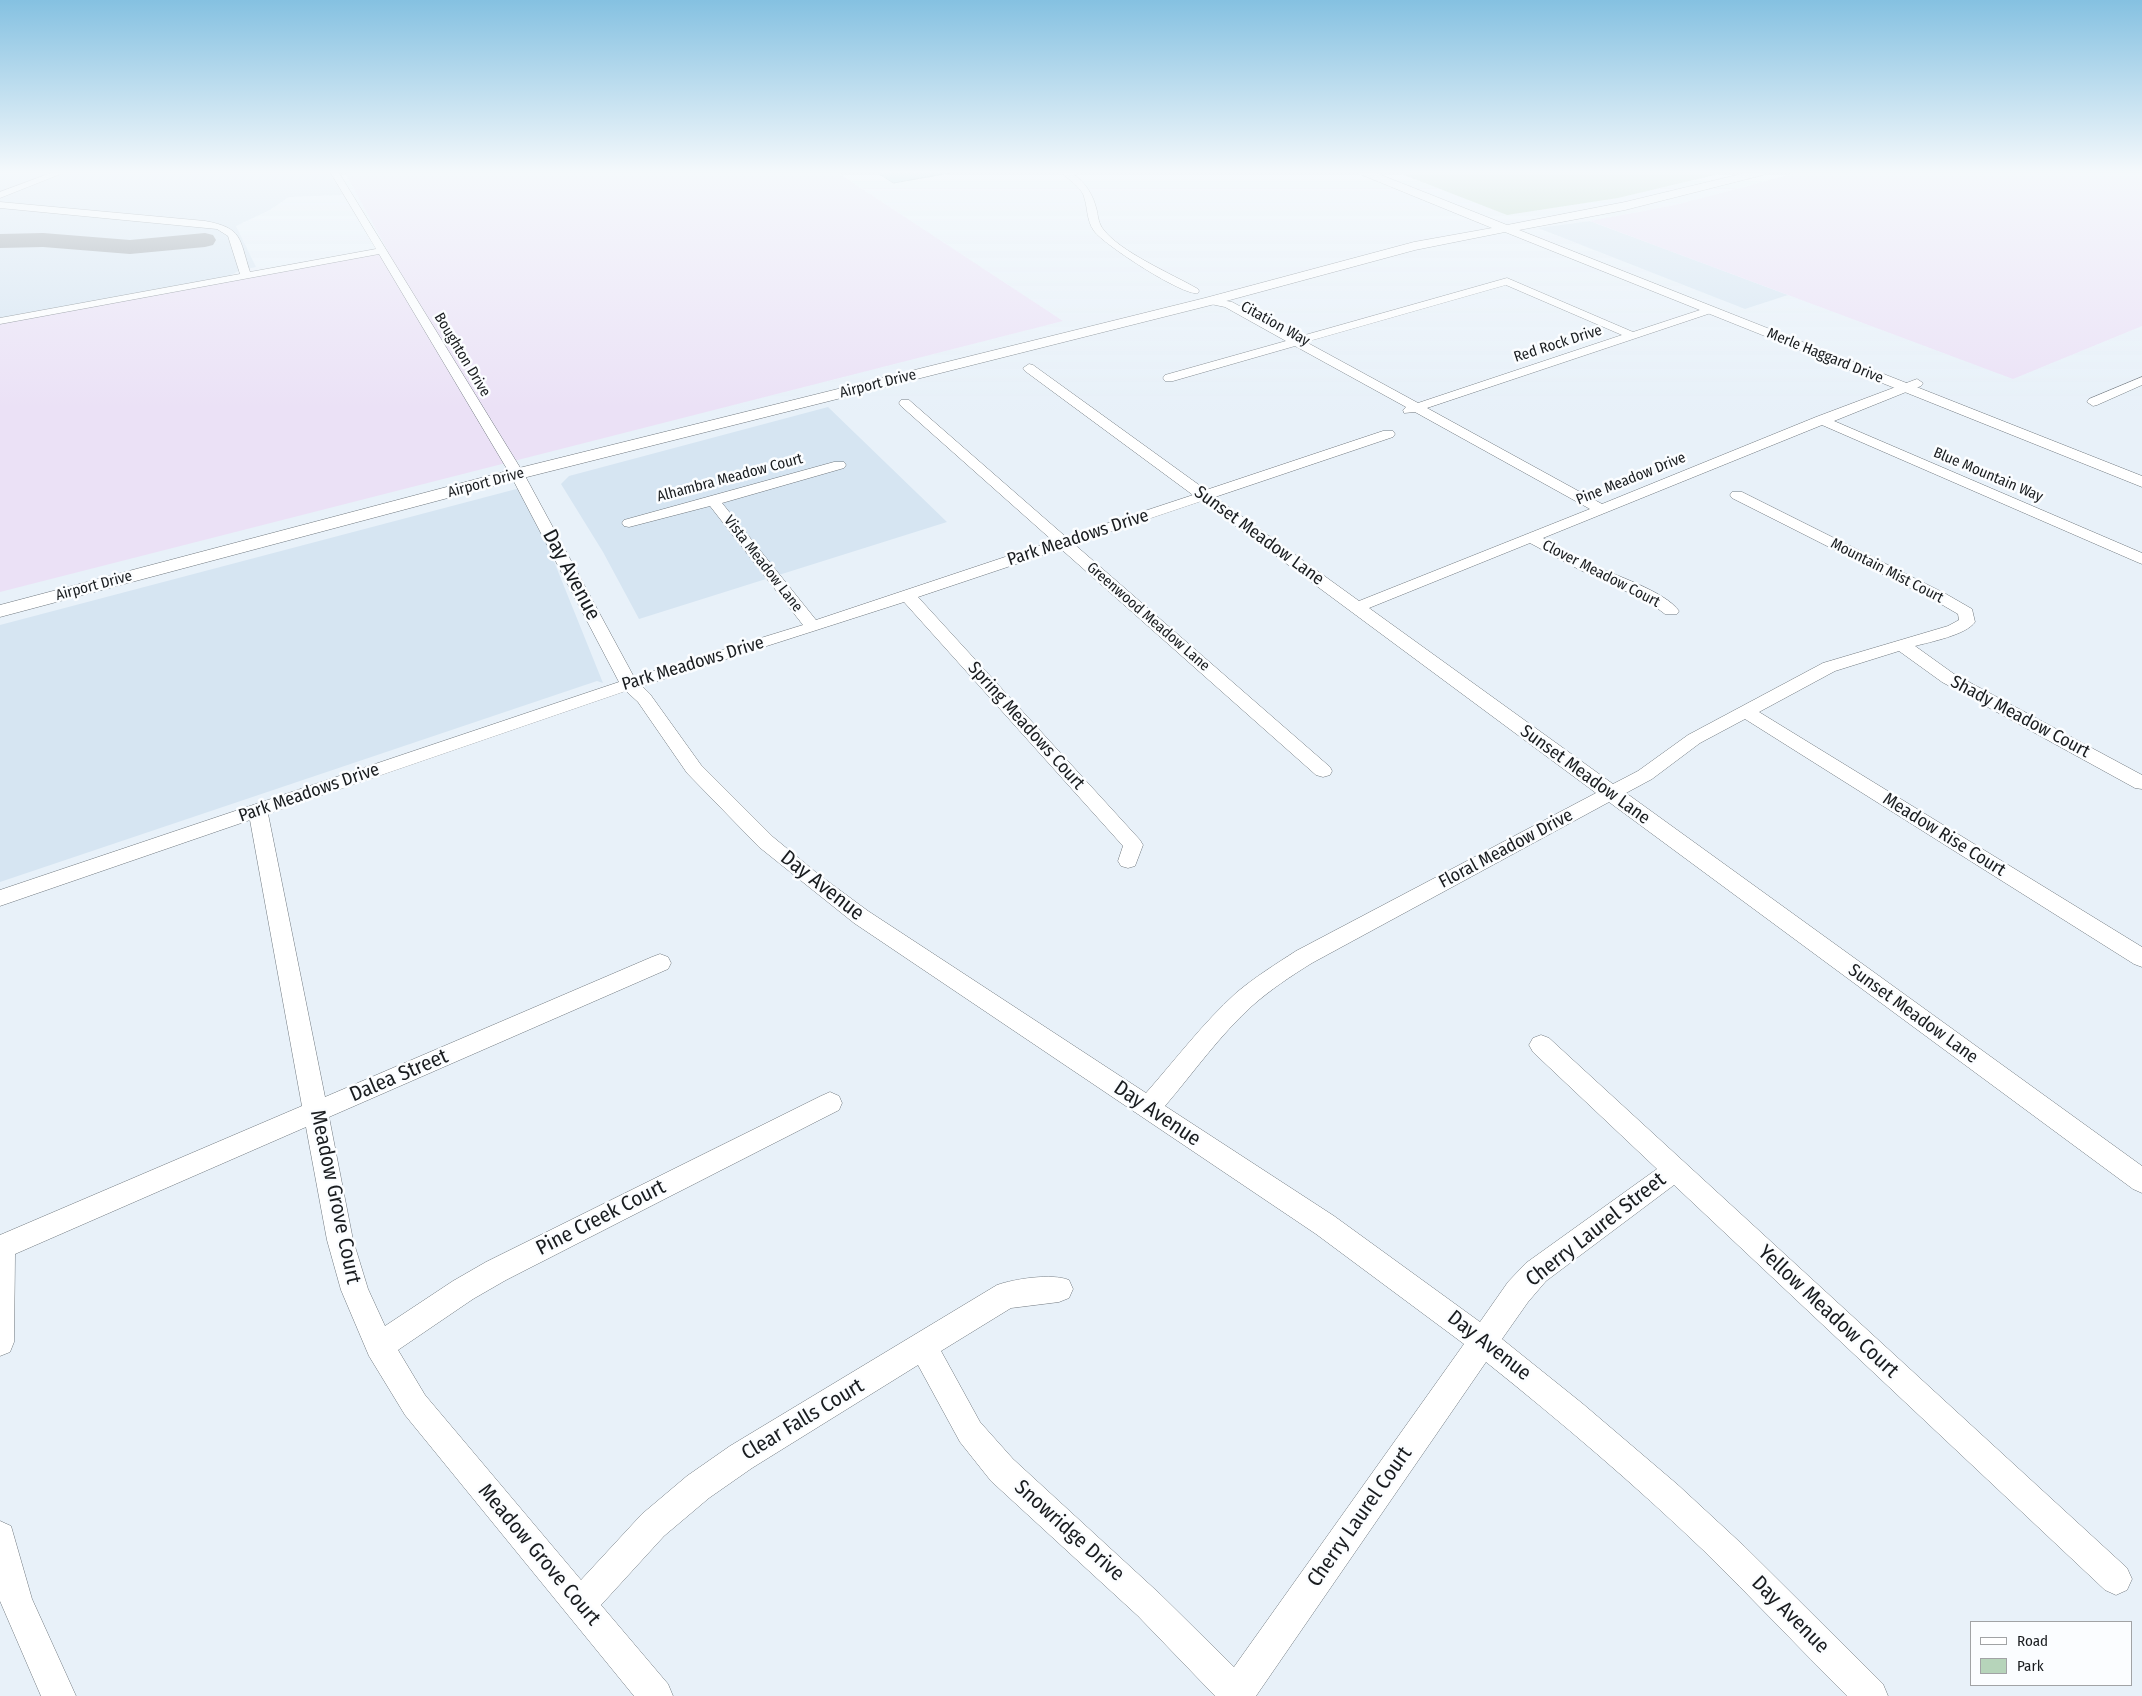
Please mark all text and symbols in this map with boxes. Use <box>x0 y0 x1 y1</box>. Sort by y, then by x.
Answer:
street label: Citation Way <box>1237 298 1313 350</box>
street label: Boughton Drive <box>430 310 494 400</box>
street label: Red Rock Drive <box>1512 321 1604 367</box>
street label: Merle Haggard Drive <box>1764 324 1886 388</box>
street label: Airport Drive <box>838 366 918 402</box>
street label: Blue Mountain Way <box>1931 444 2045 506</box>
street label: Pine Meadow Drive <box>1573 449 1689 509</box>
street label: Alhambra Meadow Court <box>655 450 805 506</box>
street label: Airport Drive <box>446 464 526 502</box>
street label: Sunset Meadow Lane <box>1190 482 1328 590</box>
street label: Park Meadows Drive <box>1005 505 1151 571</box>
street label: Vista Meadow Lane <box>720 512 806 616</box>
street label: Day Avenue <box>537 525 605 625</box>
street label: Mountain Mist Court <box>1828 535 1946 607</box>
street label: Clover Meadow Court <box>1539 537 1663 611</box>
street label: Greenwood Meadow Lane <box>1083 559 1213 675</box>
street label: Airport Drive <box>54 567 134 605</box>
street label: Park Meadows Drive <box>619 632 767 696</box>
street label: Spring Meadows Court <box>963 658 1089 794</box>
street label: Shady Meadow Court <box>1947 671 2093 763</box>
street label: Sunset Meadow Lane <box>1516 721 1654 829</box>
street label: Park Meadows Drive <box>236 759 382 827</box>
street label: Meadow Rise Court <box>1879 789 2009 881</box>
street label: Floral Meadow Drive <box>1435 805 1577 893</box>
street label: Day Avenue <box>775 845 869 927</box>
street label: Sunset Meadow Lane <box>1844 960 1982 1068</box>
street label: Dalea Street <box>346 1044 452 1108</box>
street label: Day Avenue <box>1109 1076 1205 1152</box>
street label: Meadow Grove Court <box>304 1108 366 1286</box>
street label: Cherry Laurel Street <box>1521 1168 1671 1292</box>
street label: Pine Creek Court <box>532 1175 670 1261</box>
street label: Yellow Meadow Court <box>1752 1240 1904 1384</box>
street label: Day Avenue <box>1442 1305 1536 1387</box>
street label: Clear Falls Court <box>737 1374 869 1466</box>
street label: Cherry Laurel Court <box>1302 1442 1418 1592</box>
street label: Snowridge Drive <box>1009 1475 1129 1587</box>
street label: Meadow Grove Court <box>472 1479 606 1631</box>
street label: Day Avenue <box>1746 1571 1834 1659</box>
legend <box>1970 1621 2132 1686</box>
text: Road <box>2017 1632 2048 1650</box>
text: Park <box>2017 1657 2044 1675</box>

